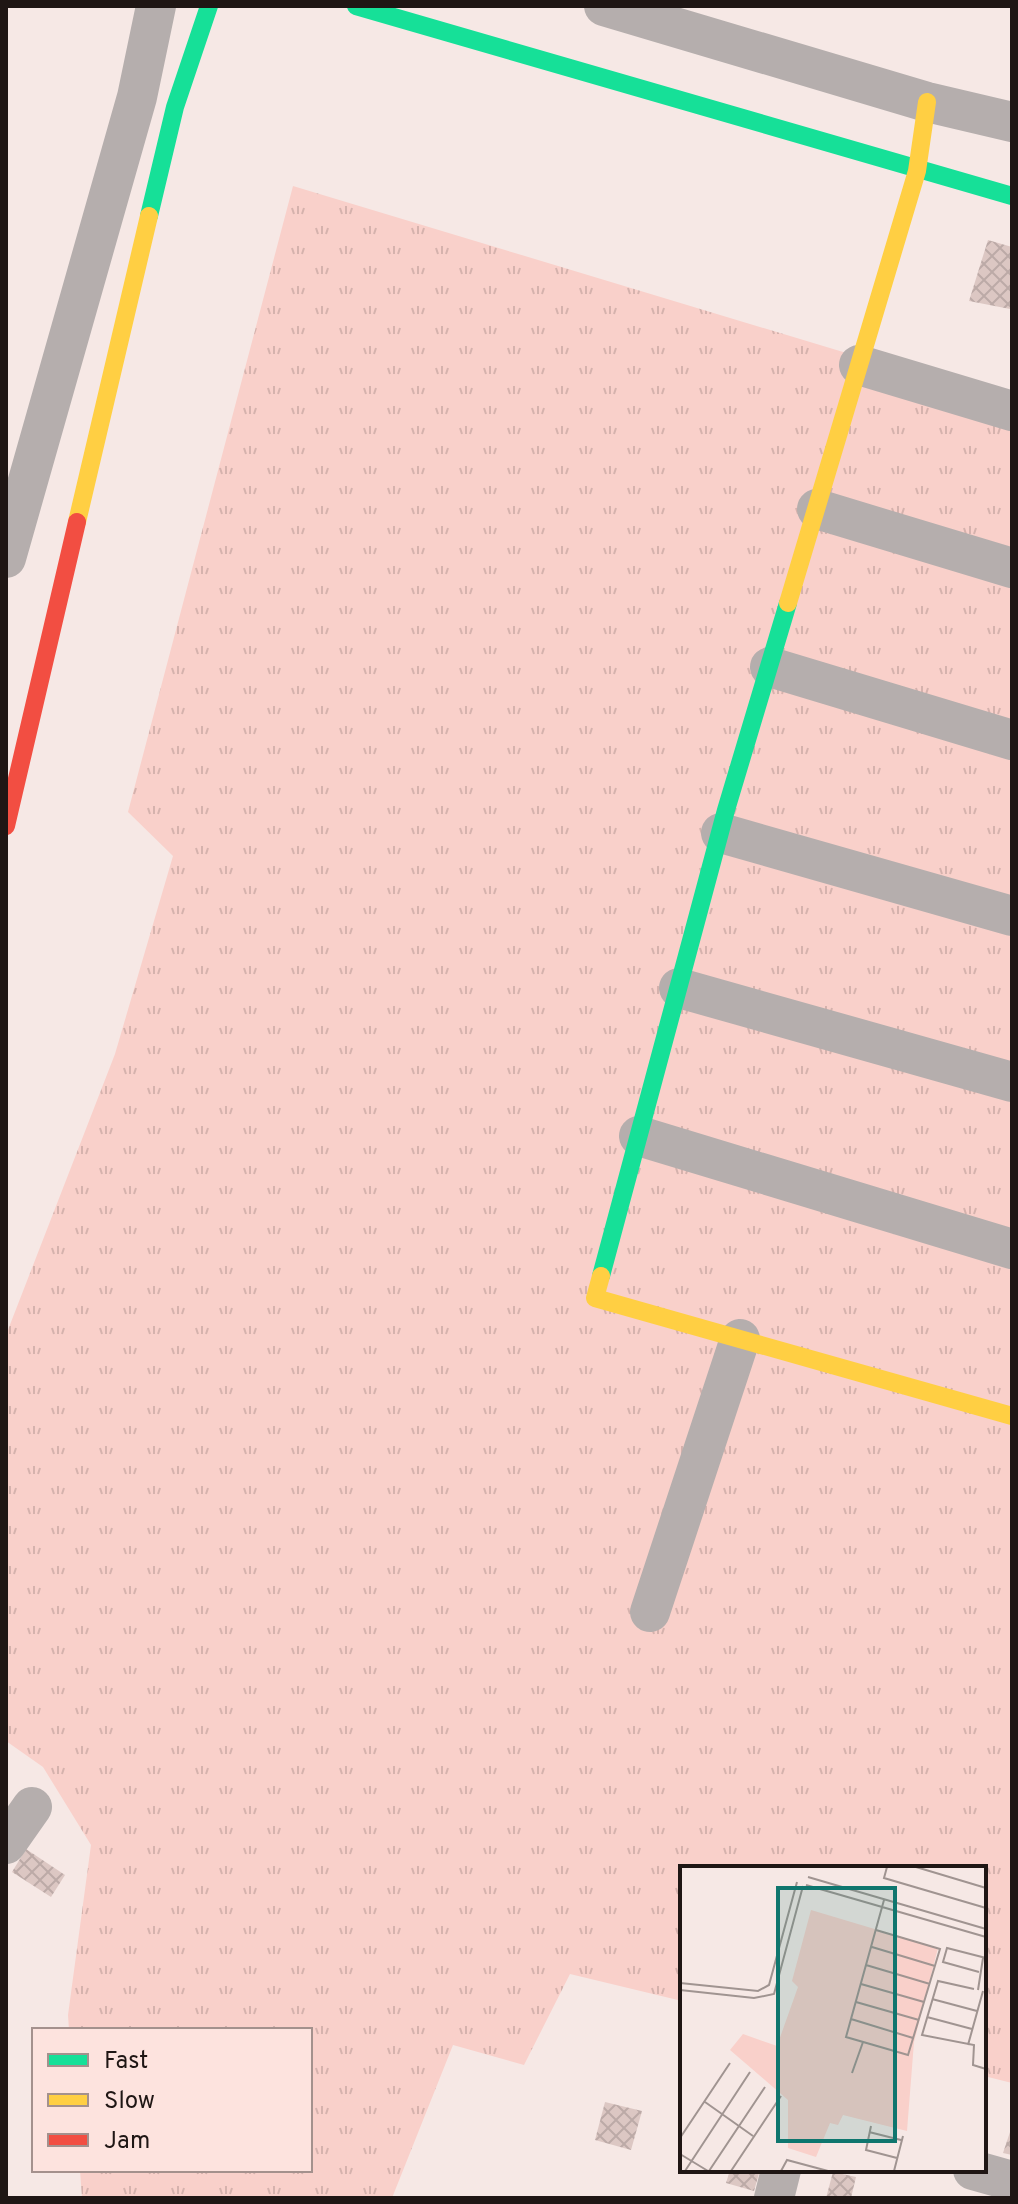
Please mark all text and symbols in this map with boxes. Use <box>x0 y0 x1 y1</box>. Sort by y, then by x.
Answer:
inset map <box>680 1866 986 2172</box>
legend <box>32 2028 312 2172</box>
text: Fast <box>104 2047 148 2077</box>
text: Slow <box>104 2087 155 2117</box>
text: Jam <box>104 2127 150 2157</box>

